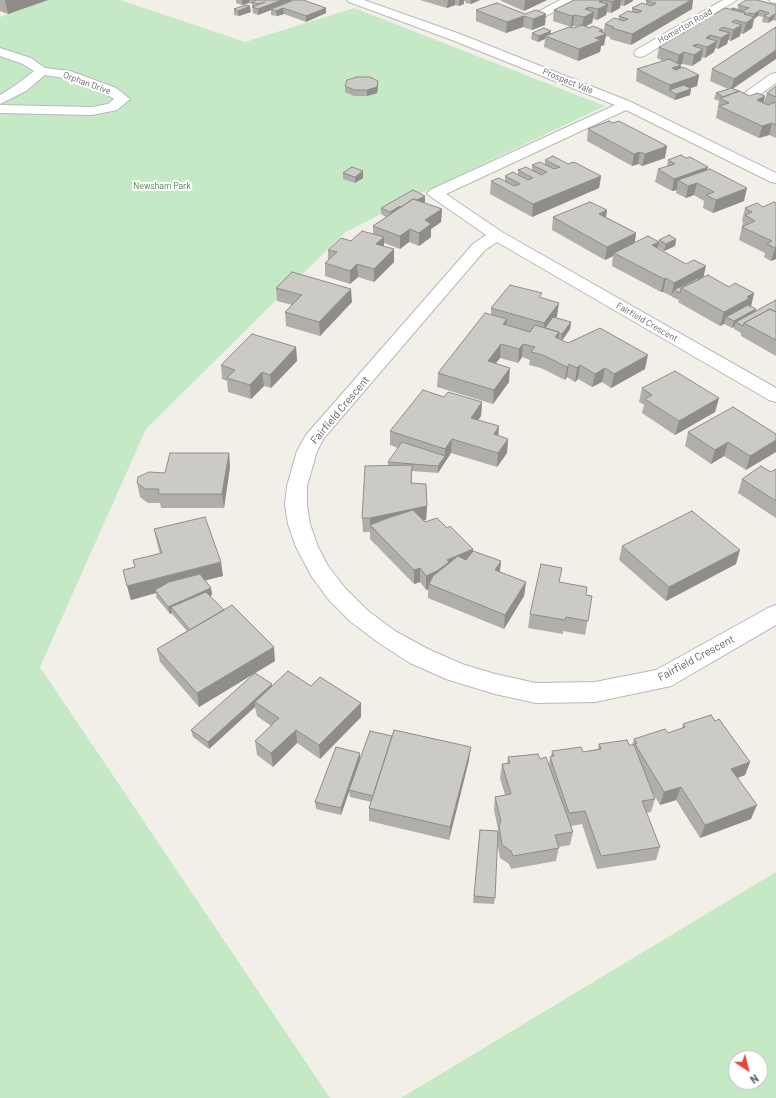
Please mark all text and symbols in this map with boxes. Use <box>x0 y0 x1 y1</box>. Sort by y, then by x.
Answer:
street label: Homerton Road <box>656 6 714 46</box>
street label: Prospect Vale <box>541 66 595 96</box>
street label: Orphan Drive <box>62 69 112 97</box>
park label: Newsham Park <box>133 181 191 191</box>
street label: Fairfield Crescent <box>614 300 680 344</box>
street label: Fairfield Crescent <box>308 373 372 447</box>
street label: Fairfield Crescent <box>655 632 737 684</box>
north arrow <box>728 1050 768 1090</box>
text: N <box>748 1072 761 1087</box>

